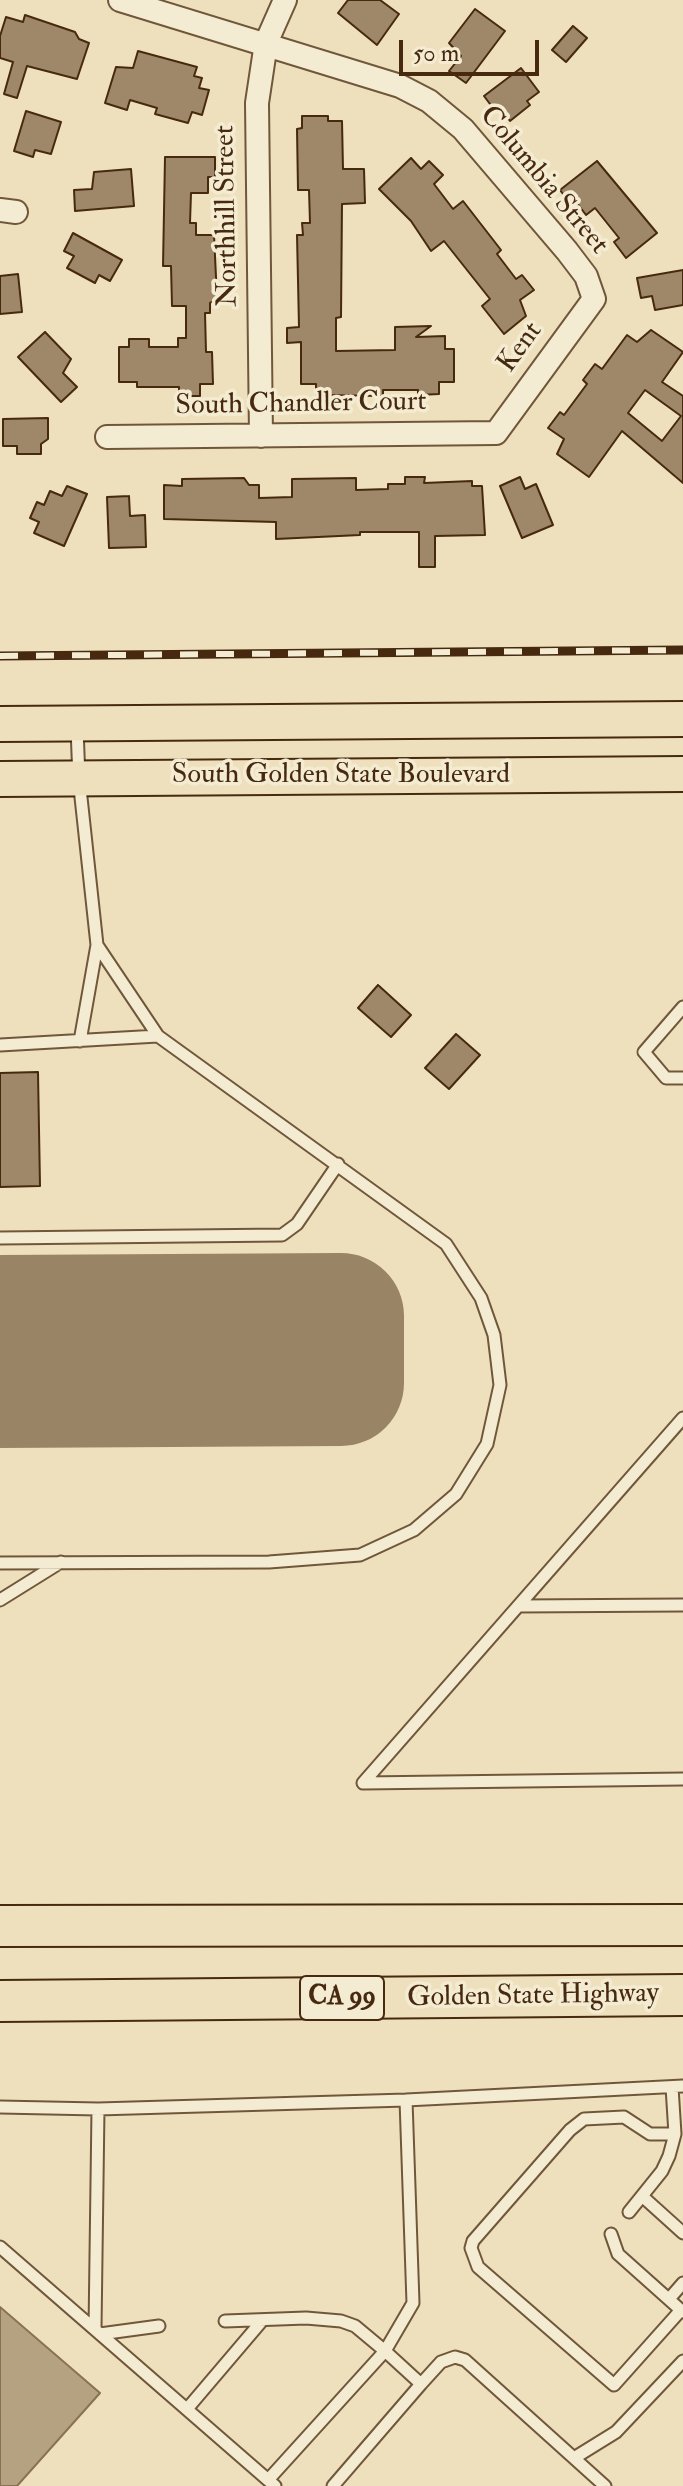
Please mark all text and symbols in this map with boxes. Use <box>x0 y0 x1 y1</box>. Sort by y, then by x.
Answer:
scale bar <box>403 24 543 74</box>
text: 50 m <box>413 38 459 69</box>
street label: Columbia Street <box>471 100 615 262</box>
street label: Northhill Street <box>210 125 246 307</box>
street label: Kent <box>491 316 551 380</box>
street label: South Chandler Court <box>175 386 427 424</box>
street label: South Golden State Boulevard <box>172 759 510 793</box>
road number: CA 99 <box>300 1976 384 2020</box>
street label: Golden State Highway <box>407 1978 659 2016</box>

